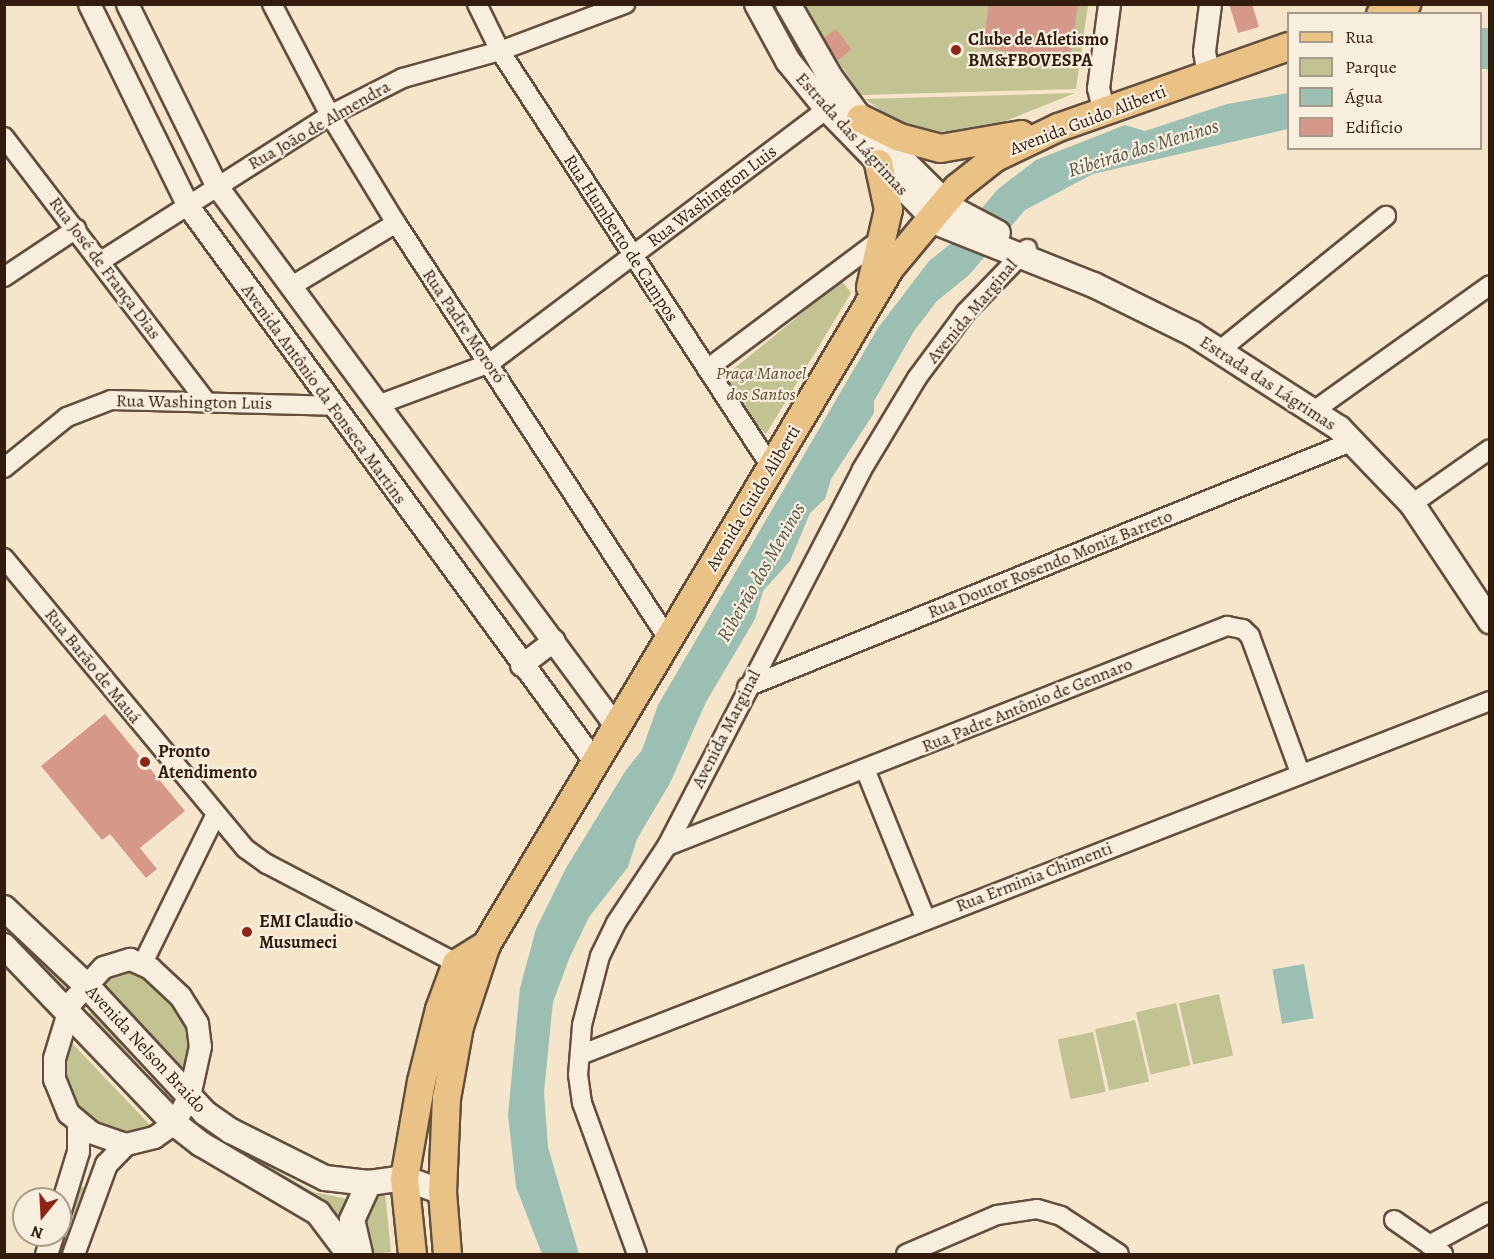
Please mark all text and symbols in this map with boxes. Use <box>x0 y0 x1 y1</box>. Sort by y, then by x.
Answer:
legend <box>1287 12 1482 150</box>
text: Rua <box>1345 25 1374 49</box>
place label: Clube de Atletismo BM&FBOVESPA <box>968 29 1109 72</box>
marker: Clube de Atletismo BM&FBOVESPA <box>949 43 963 57</box>
text: Parque <box>1345 55 1397 79</box>
street label: Estrada das Lágrimas <box>791 68 913 200</box>
street label: Rua João de Almendra <box>244 75 394 175</box>
street label: Avenida Guido Aliberti <box>1007 80 1169 160</box>
text: Água <box>1345 85 1383 109</box>
water label: Ribeirão dos Meninos <box>1065 114 1221 182</box>
text: Edifício <box>1345 115 1403 139</box>
street label: Rua Washington Luis <box>643 140 781 252</box>
street label: Rua Humberto de Campos <box>559 151 683 325</box>
street label: Rua José de França Dias <box>44 192 166 344</box>
street label: Avenida Marginal <box>922 254 1022 368</box>
street label: Rua Padre Mororó <box>418 265 510 387</box>
street label: Avenida Antônio da Fonseca Martins <box>237 280 411 508</box>
street label: Estrada das Lágrimas <box>1196 331 1340 435</box>
park label: Praça Manoel dos Santos <box>716 363 806 406</box>
street label: Rua Washington Luis <box>116 390 272 414</box>
street label: Avenida Guido Aliberti <box>701 421 805 575</box>
water label: Ribeirão dos Meninos <box>712 498 810 646</box>
street label: Rua Doutor Rosendo Moniz Barreto <box>924 505 1176 623</box>
street label: Rua Barão de Mauá <box>40 604 146 728</box>
street label: Rua Padre Antônio de Gennaro <box>919 653 1135 757</box>
street label: Avenida Marginal <box>687 666 765 792</box>
place label: Pronto Atendimento <box>158 741 257 783</box>
marker: Pronto Atendimento <box>136 753 154 771</box>
street label: Rua Erminia Chimenti <box>953 837 1115 917</box>
place label: EMI Claudio Musumeci <box>259 911 353 954</box>
marker: EMI Claudio Musumeci <box>240 925 254 939</box>
street label: Avenida Nelson Braido <box>81 981 211 1117</box>
north arrow <box>12 1187 72 1247</box>
text: N <box>28 1220 46 1244</box>

